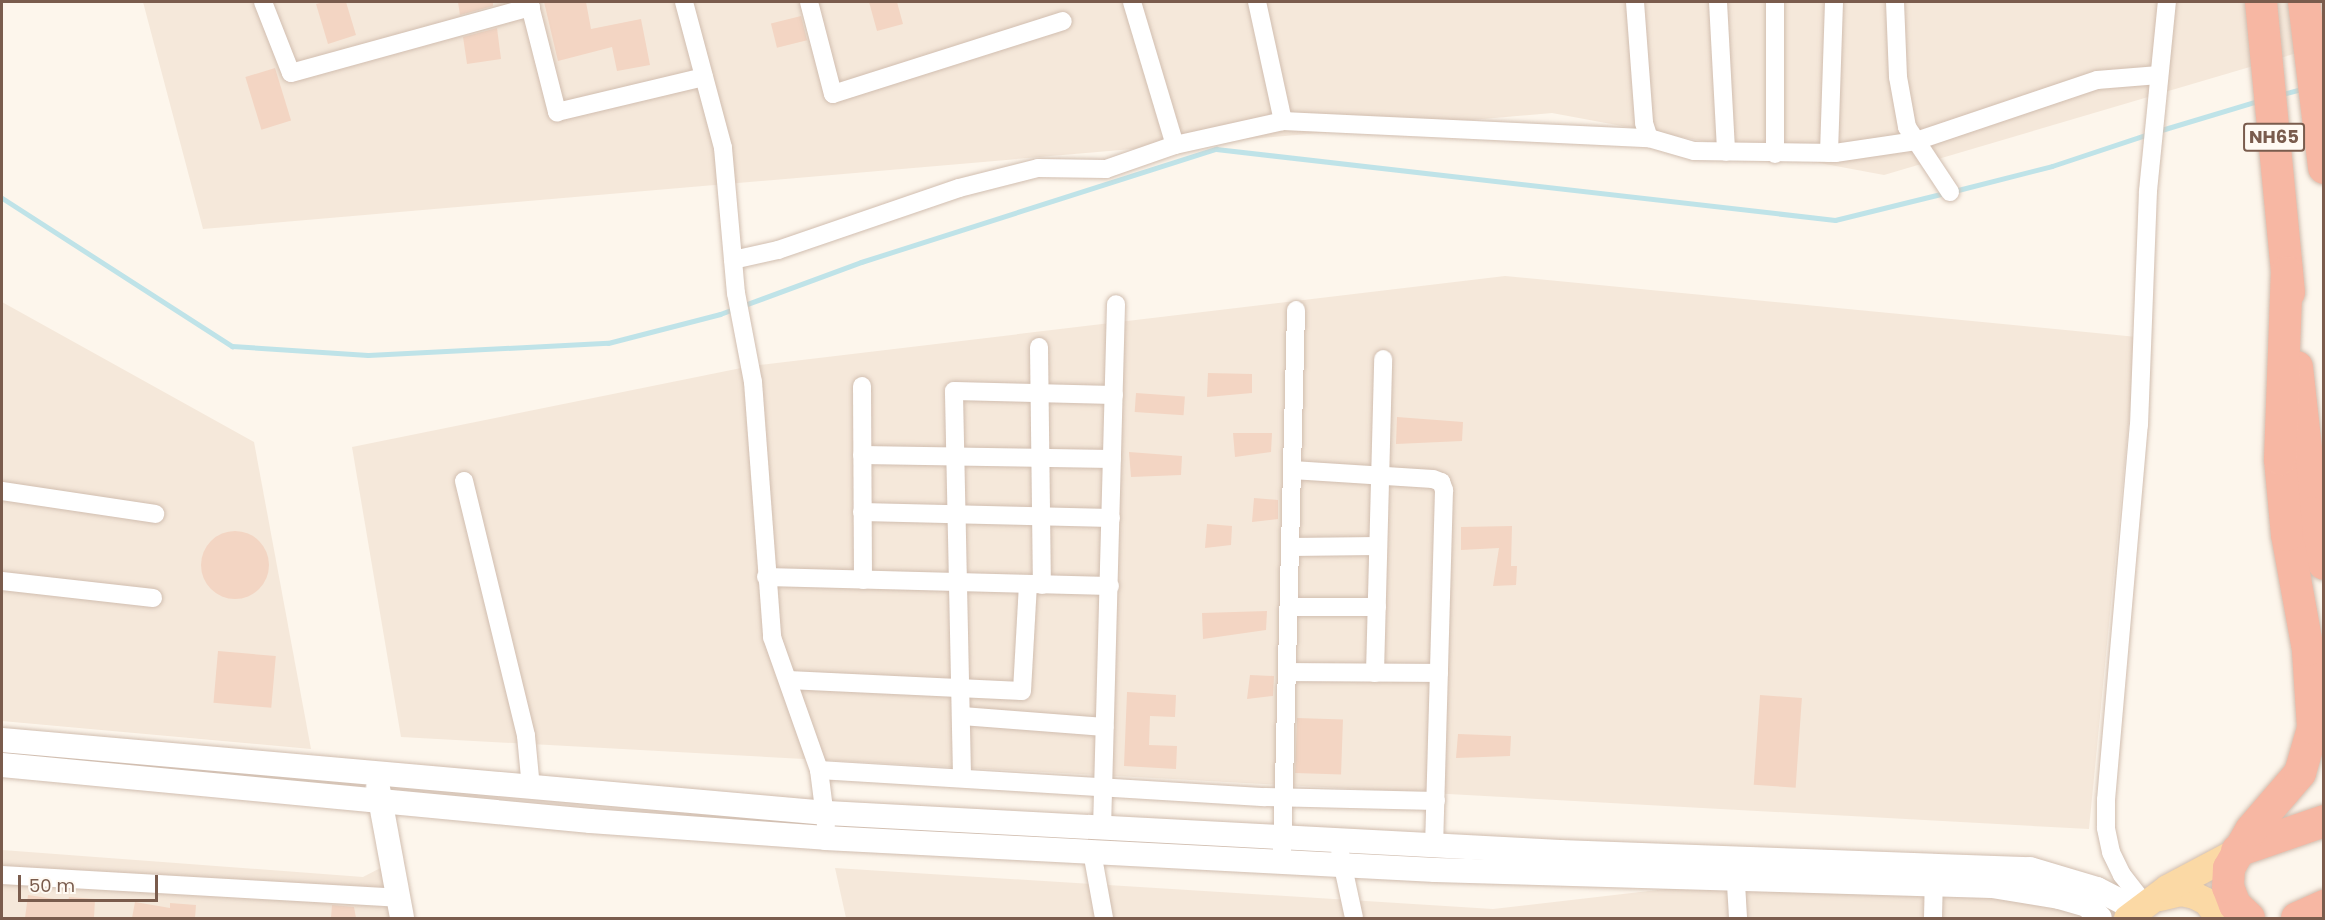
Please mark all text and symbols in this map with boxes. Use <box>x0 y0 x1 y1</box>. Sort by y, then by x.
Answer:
road number: NH65 <box>2242 122 2306 152</box>
scale bar <box>21 863 160 901</box>
text: 50 m <box>29 873 75 898</box>

